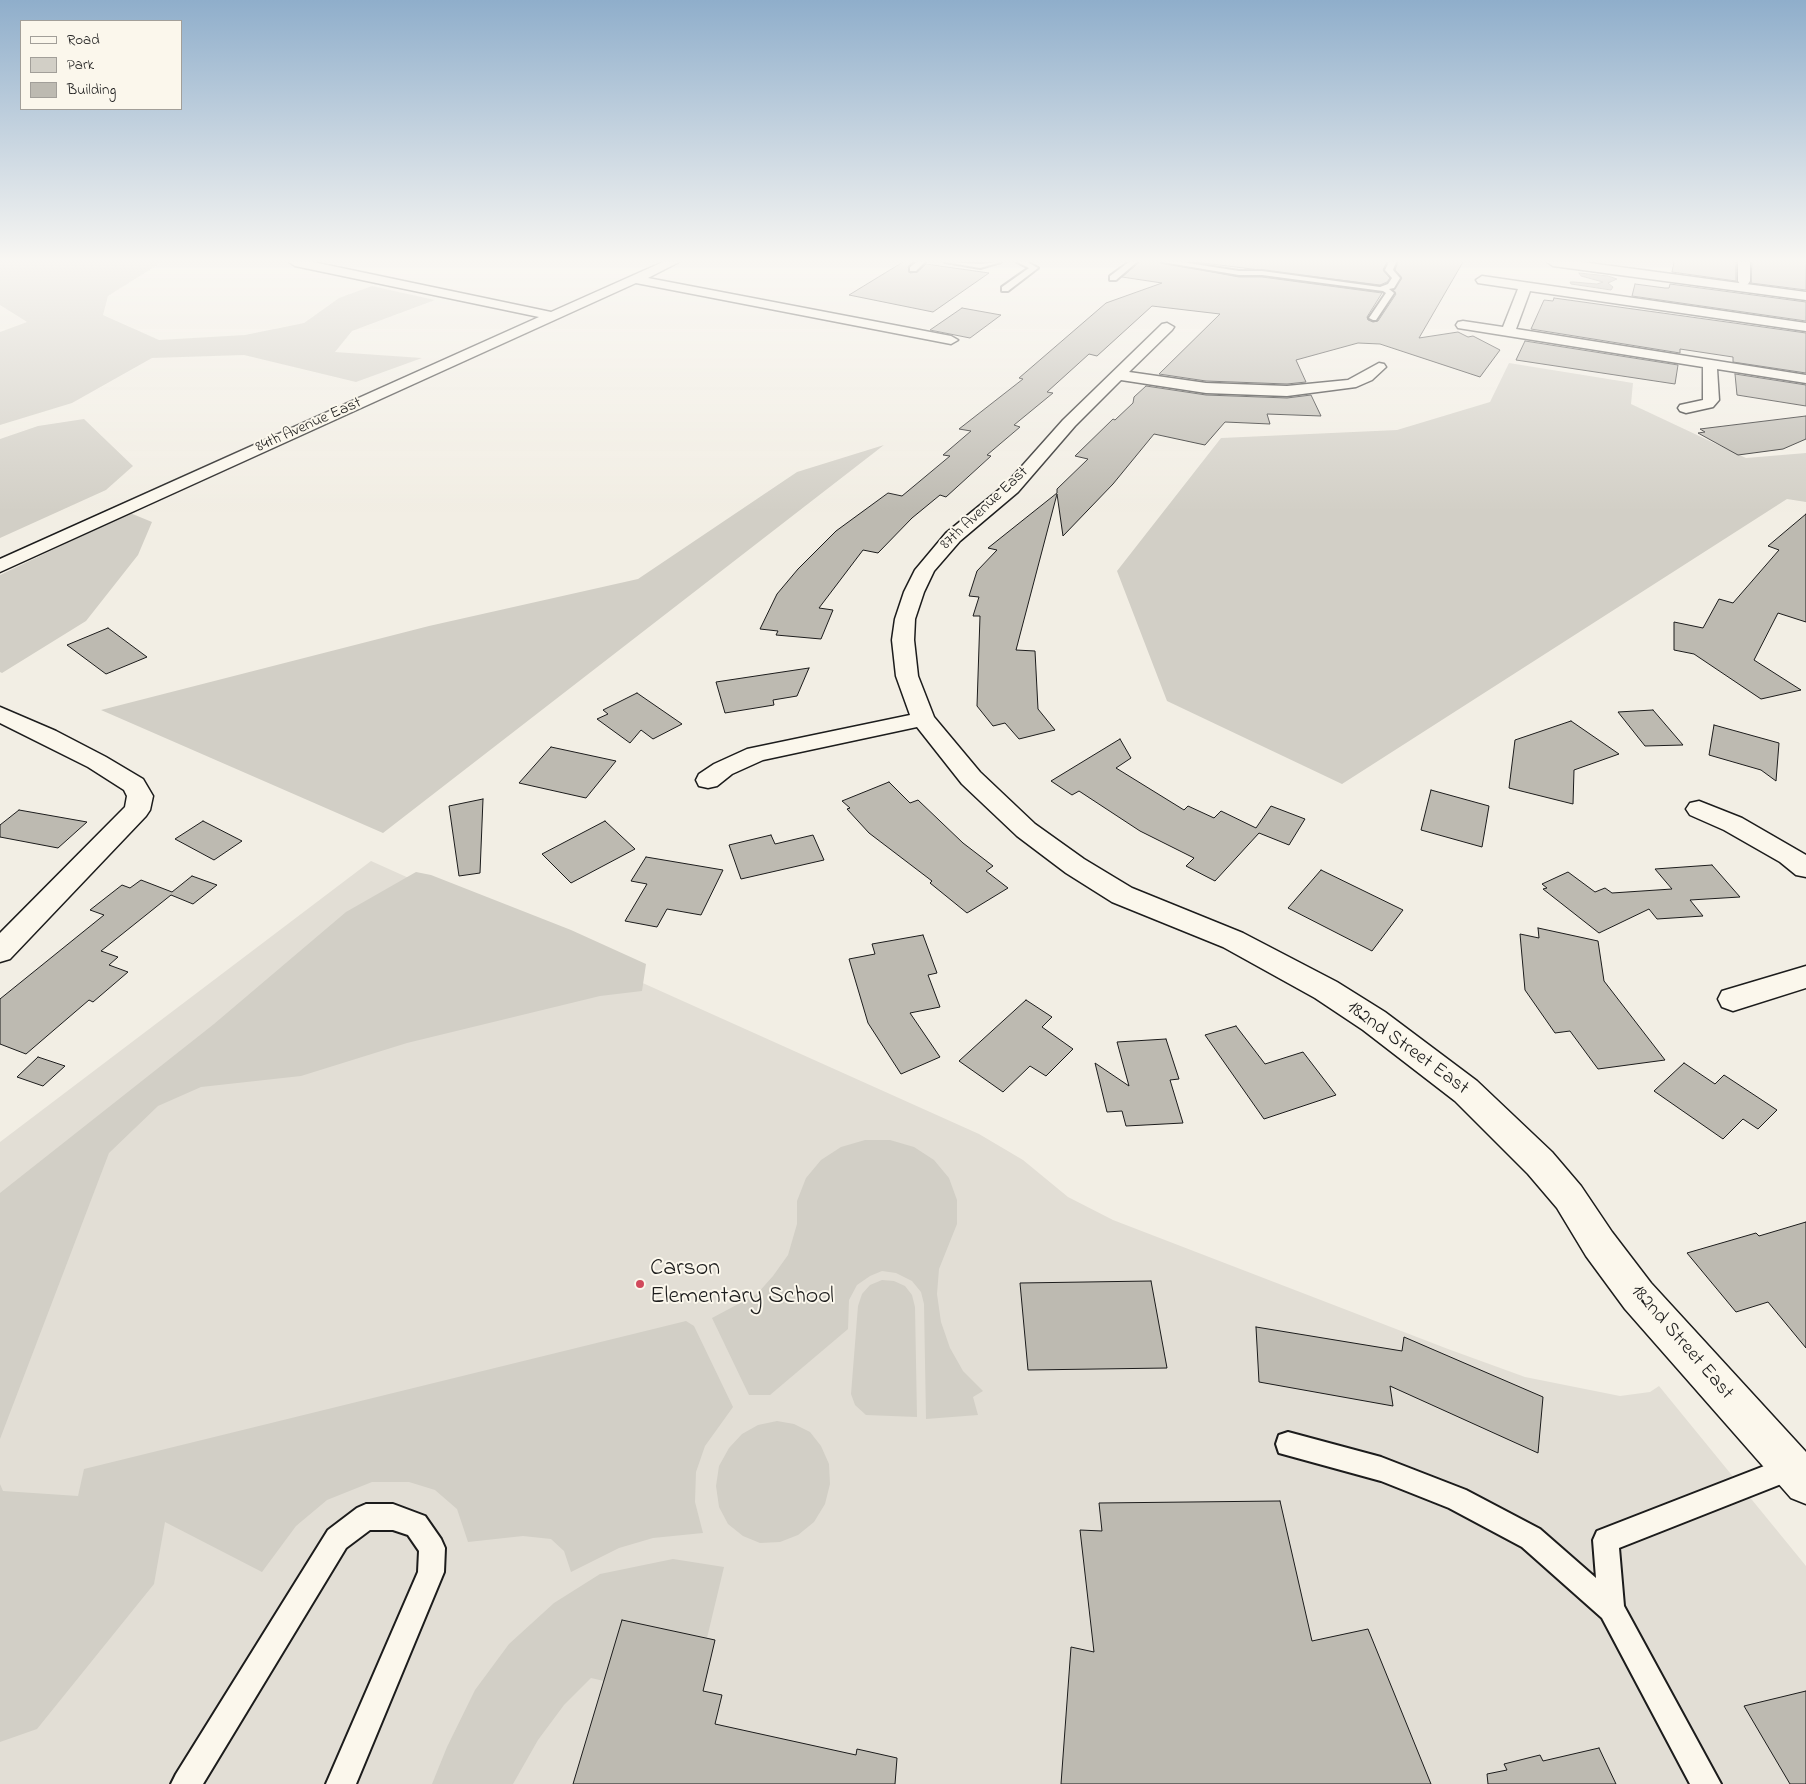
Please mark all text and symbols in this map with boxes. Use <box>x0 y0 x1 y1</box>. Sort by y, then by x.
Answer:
legend <box>20 20 182 110</box>
text: Road <box>67 29 100 51</box>
text: Park <box>67 54 94 76</box>
text: Building <box>67 79 116 101</box>
street label: 84th Avenue East <box>253 394 365 458</box>
street label: 87th Avenue East <box>937 463 1033 555</box>
street label: 182nd Street East <box>1341 997 1473 1101</box>
place label: Carson Elementary School <box>650 1256 834 1312</box>
marker: Carson Elementary School <box>634 1278 646 1290</box>
street label: 182nd Street East <box>1624 1280 1738 1406</box>

